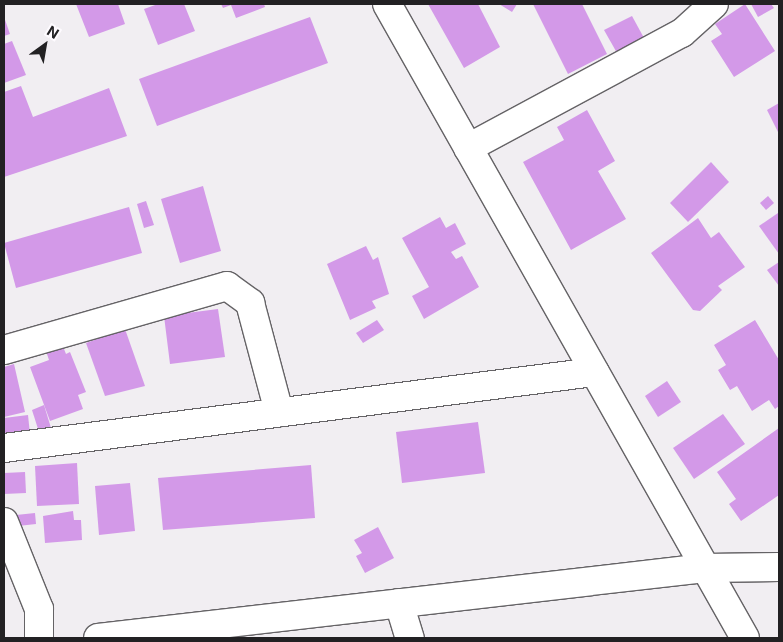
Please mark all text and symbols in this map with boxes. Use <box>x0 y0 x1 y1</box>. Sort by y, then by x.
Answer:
north arrow <box>20 20 70 70</box>
text: N <box>44 22 62 42</box>

